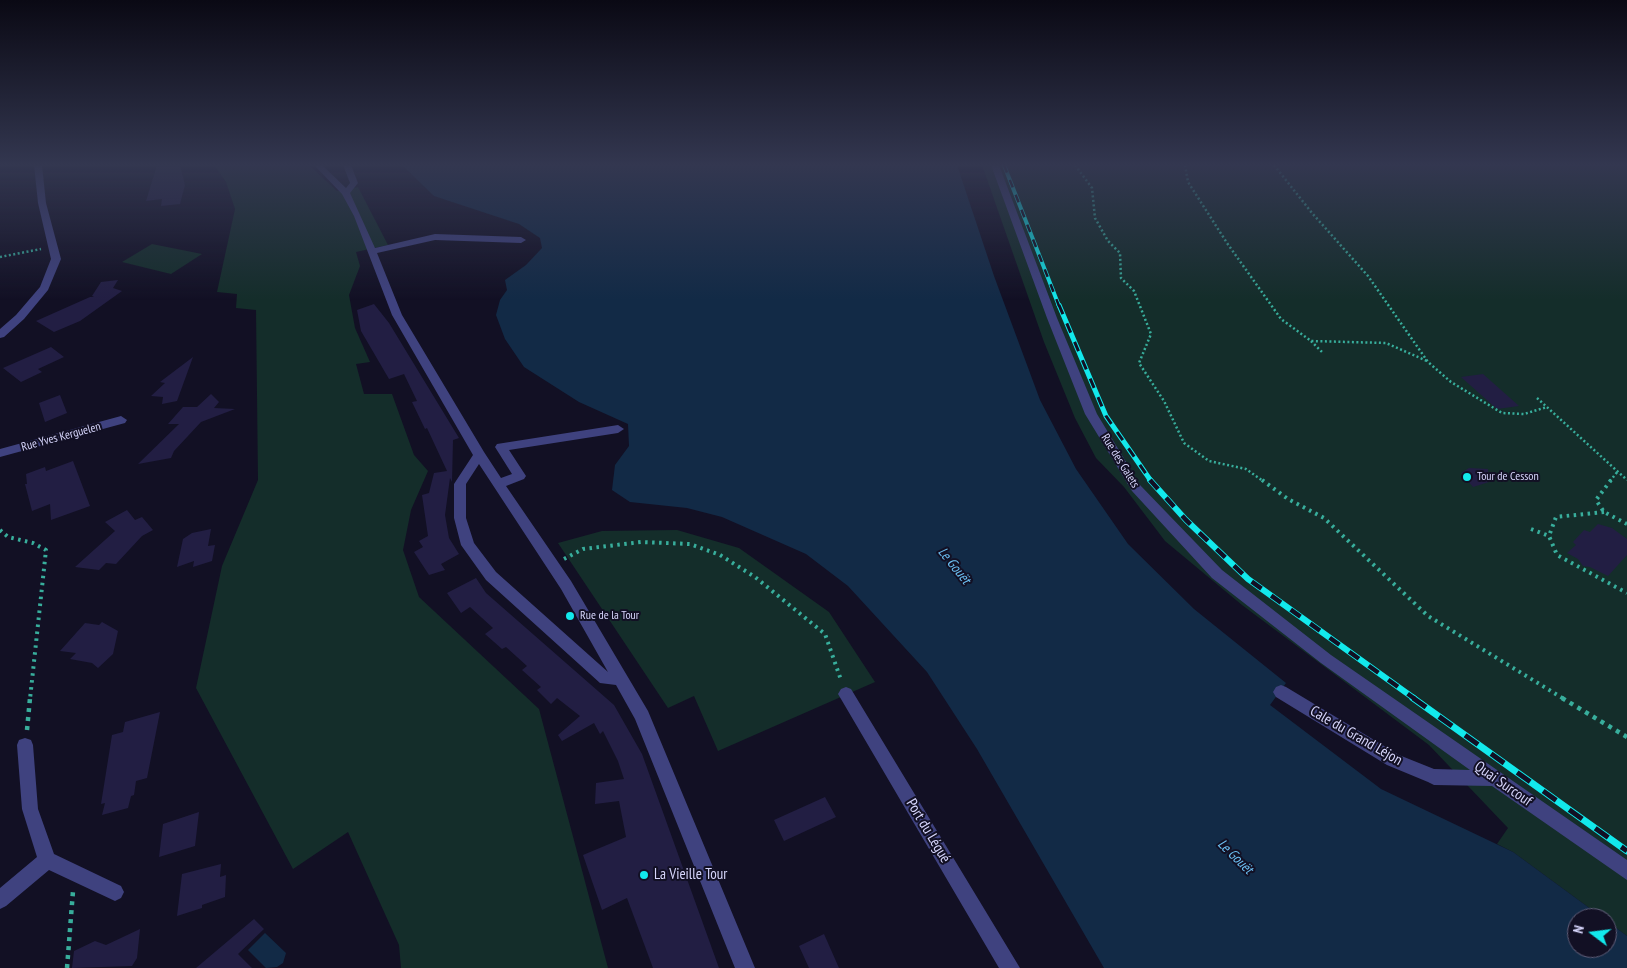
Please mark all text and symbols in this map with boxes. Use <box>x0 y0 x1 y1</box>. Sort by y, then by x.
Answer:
street label: Rue Yves Kerguelen <box>20 419 102 455</box>
street label: Rue des Galets <box>1098 431 1142 491</box>
place label: Tour de Cesson <box>1477 470 1539 484</box>
marker: Tour de Cesson <box>1461 471 1473 483</box>
water label: Le Gouët <box>934 544 974 588</box>
place label: Rue de la Tour <box>580 609 639 623</box>
marker: Rue de la Tour <box>564 610 576 622</box>
street label: Cale du Grand Léjon <box>1307 702 1405 770</box>
street label: Quai Surcouf <box>1471 758 1535 810</box>
street label: Port du Légué <box>902 796 954 866</box>
water label: Le Gouët <box>1214 836 1256 878</box>
place label: La Vieille Tour <box>654 866 727 884</box>
marker: La Vieille Tour <box>638 869 650 881</box>
north arrow <box>1567 908 1617 958</box>
text: N <box>1569 923 1588 935</box>

